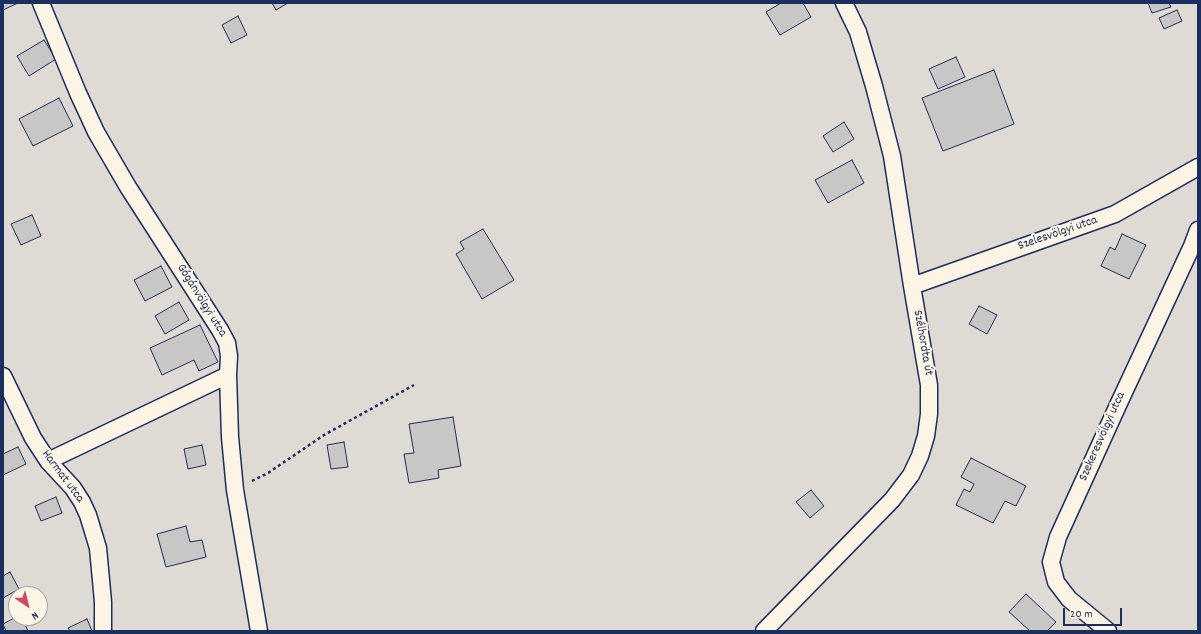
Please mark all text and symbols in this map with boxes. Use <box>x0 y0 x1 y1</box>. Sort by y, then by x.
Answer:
street label: Szelesvölgyi utca <box>1016 213 1100 255</box>
street label: Gógánvölgyi utca <box>172 262 230 340</box>
street label: Szélhordta út <box>909 309 935 377</box>
street label: Szekeresvölgyi utca <box>1076 390 1130 484</box>
street label: Harmat utca <box>37 448 87 506</box>
north arrow <box>8 586 48 626</box>
scale bar <box>1065 600 1124 626</box>
text: 20 m <box>1070 606 1093 623</box>
text: N <box>27 607 41 623</box>

